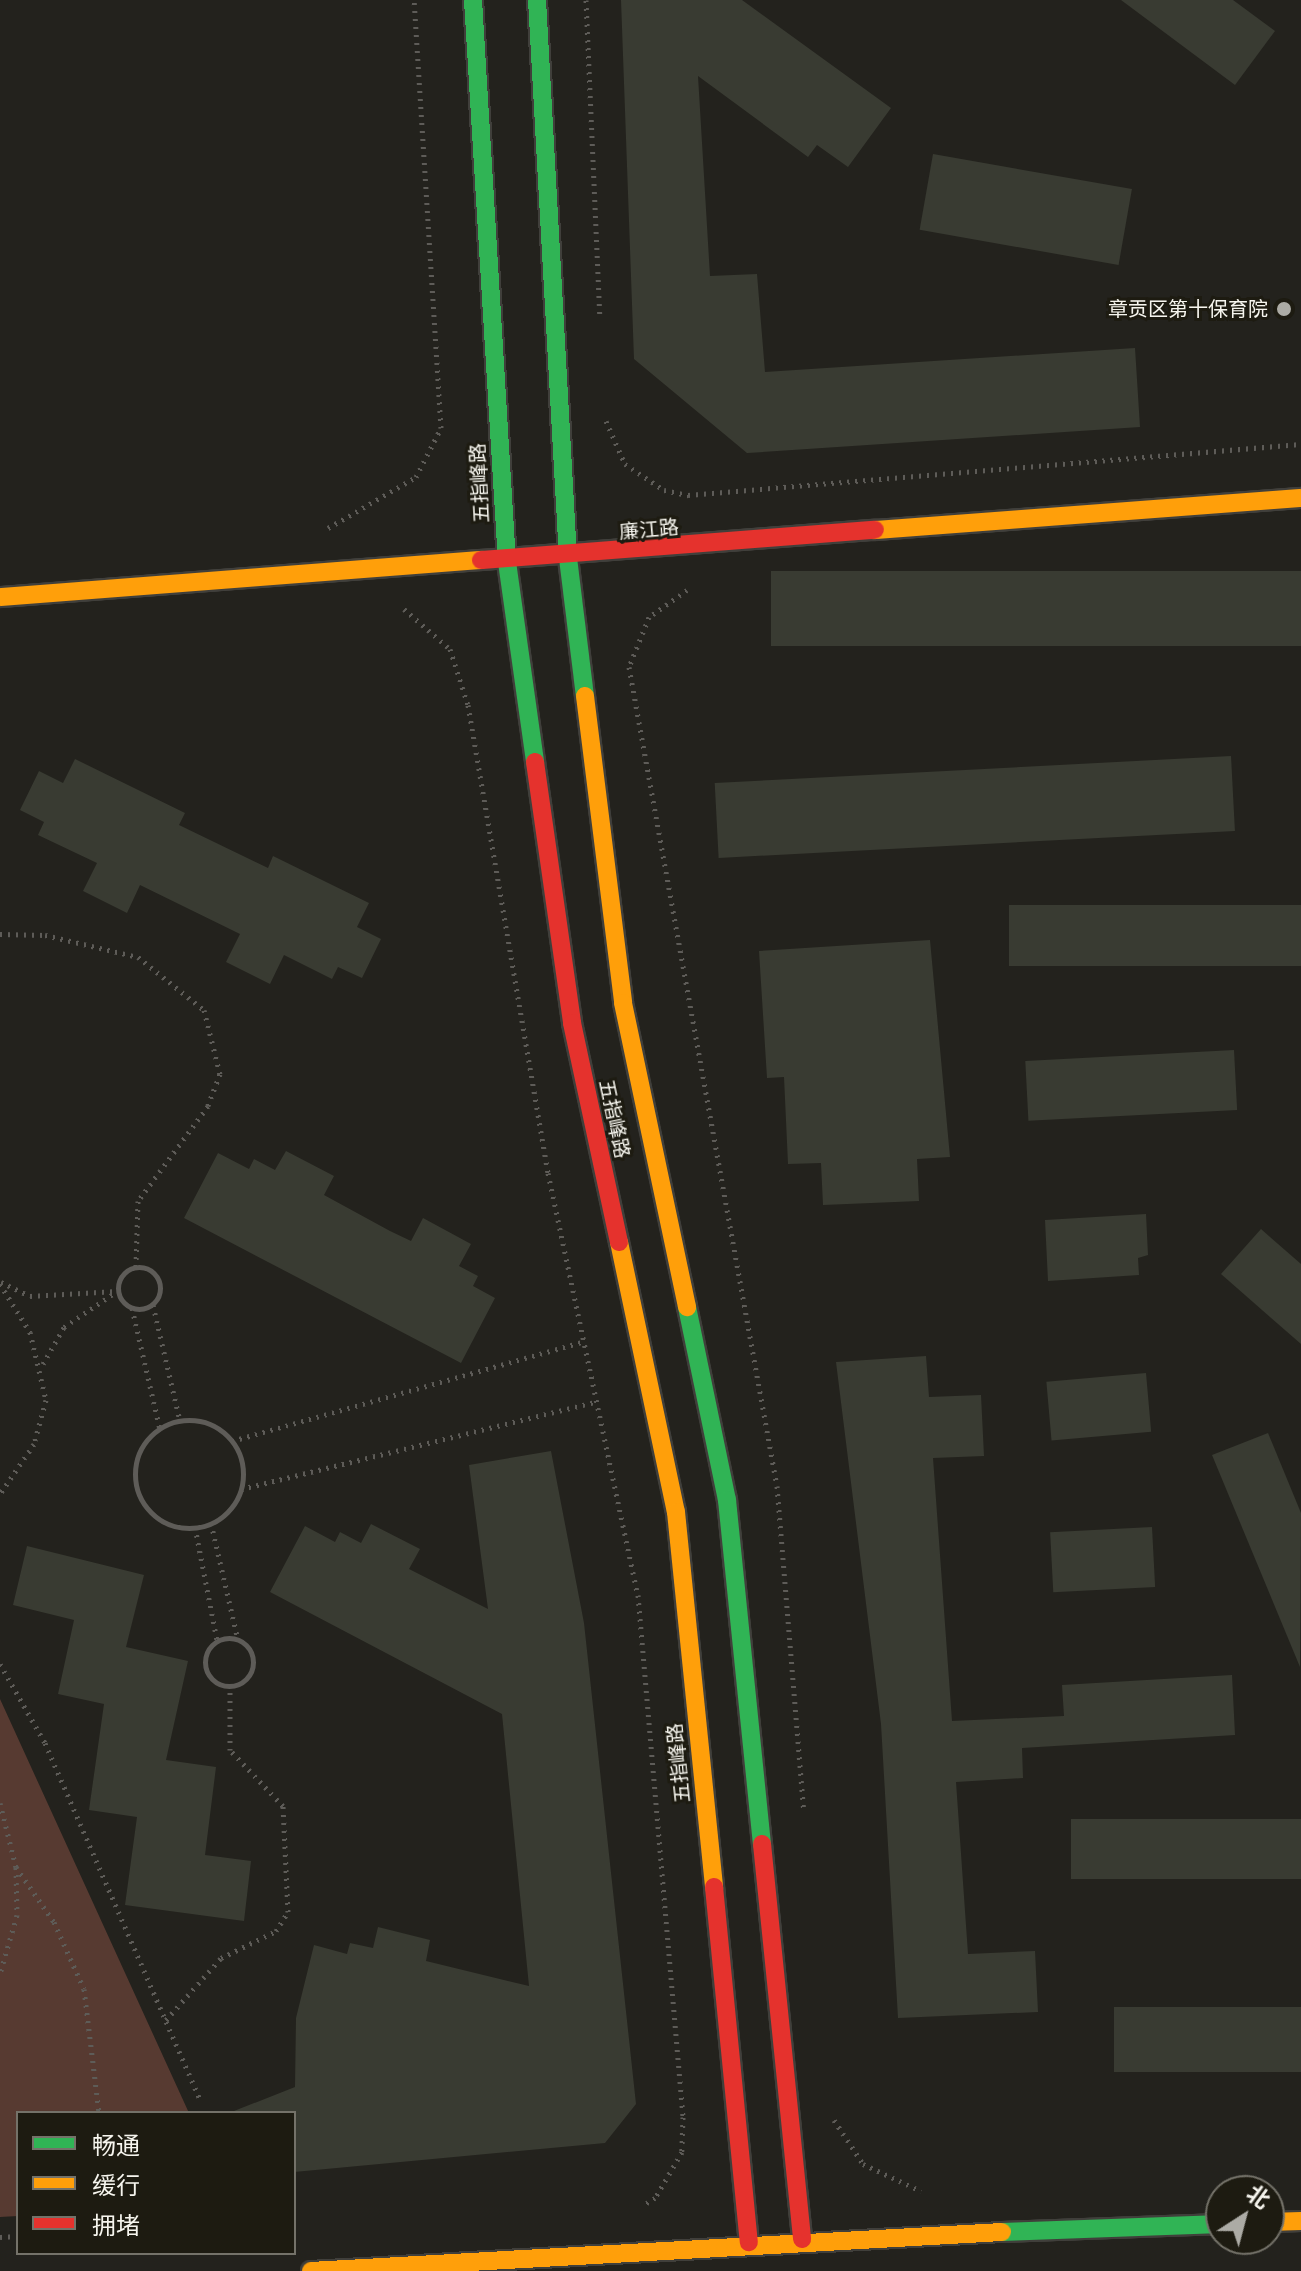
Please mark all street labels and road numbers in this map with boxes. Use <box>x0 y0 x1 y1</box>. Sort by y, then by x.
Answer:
street label: 五指峰路 <box>466 442 494 524</box>
street label: 廉江路 <box>618 515 680 545</box>
street label: 五指峰路 <box>594 1077 634 1161</box>
street label: 五指峰路 <box>663 1722 695 1804</box>

